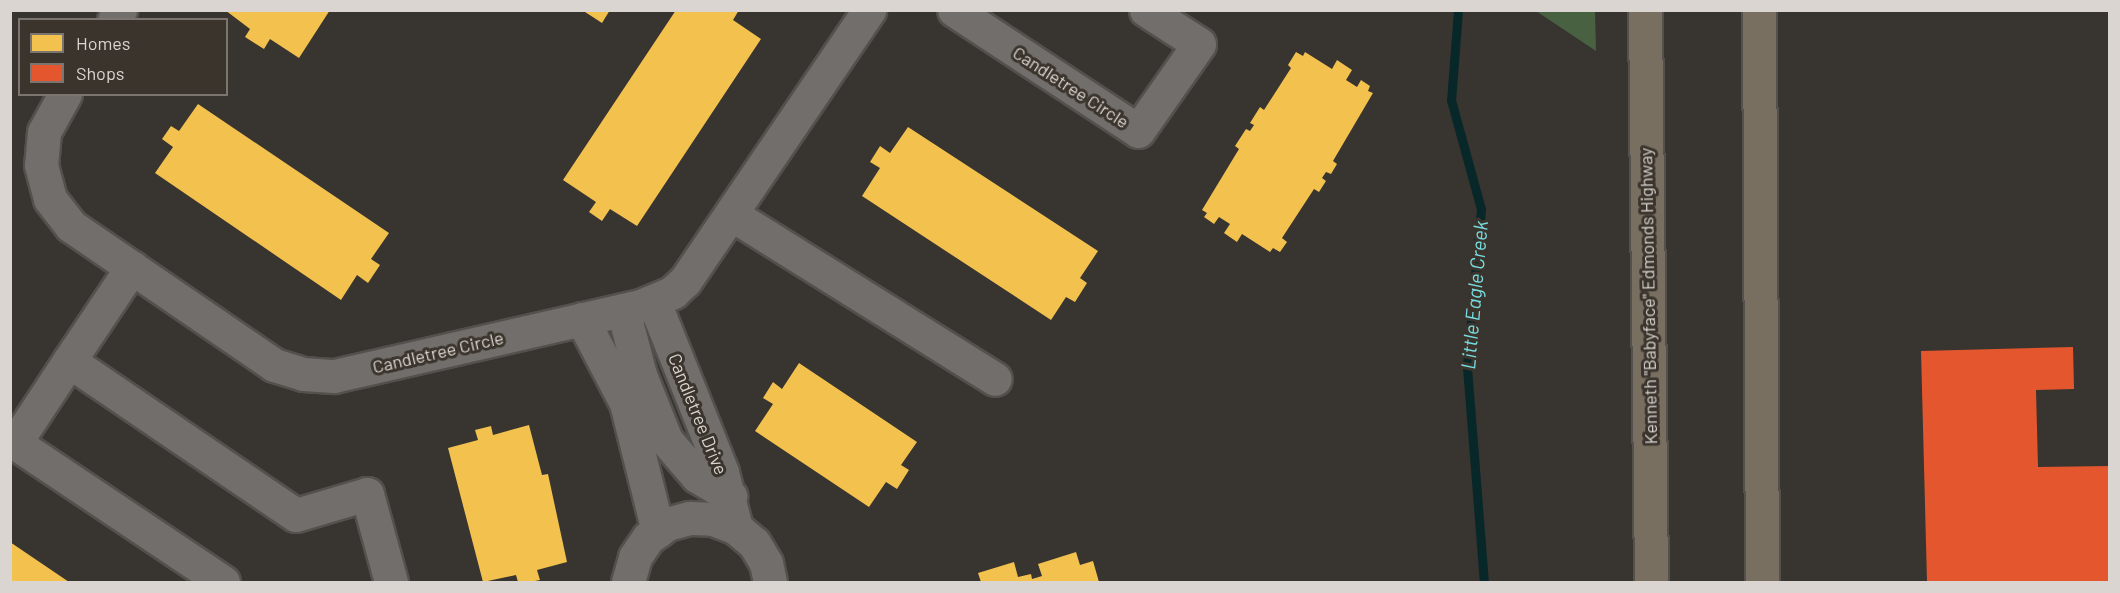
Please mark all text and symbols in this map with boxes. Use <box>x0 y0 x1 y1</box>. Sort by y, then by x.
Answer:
legend <box>18 18 228 96</box>
text: Homes <box>76 32 130 54</box>
street label: Candletree Circle <box>1009 41 1133 133</box>
text: Shops <box>76 62 125 84</box>
street label: Kenneth "Babyface" Edmonds Highway <box>1635 147 1661 445</box>
water label: Little Eagle Creek <box>1456 220 1492 370</box>
street label: Candletree Circle <box>370 326 506 378</box>
street label: Candletree Drive <box>664 350 732 478</box>

